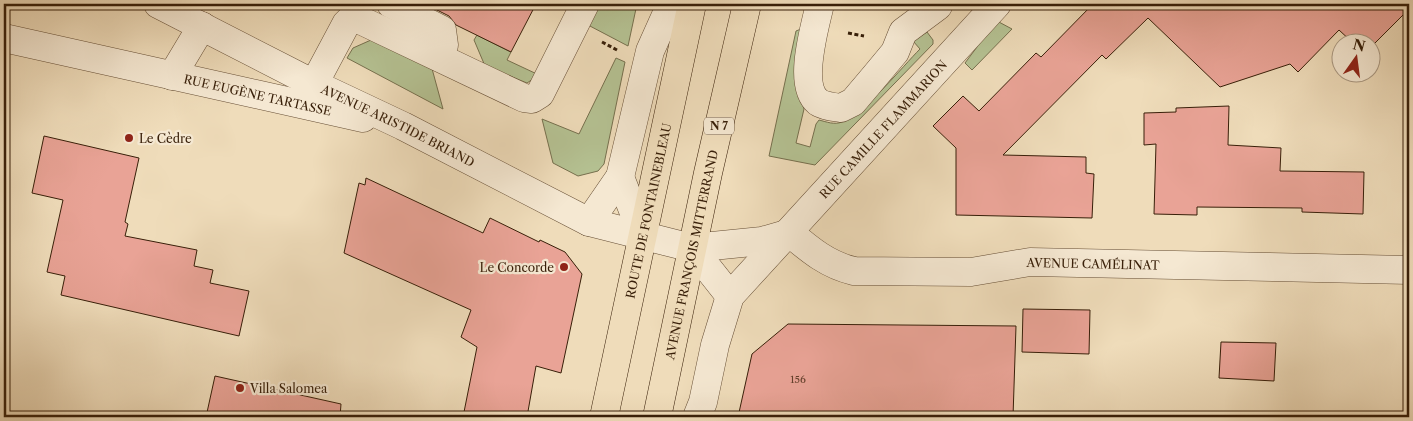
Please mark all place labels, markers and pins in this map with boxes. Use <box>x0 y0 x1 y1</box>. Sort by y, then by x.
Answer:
place label: Le Cèdre <box>139 131 192 146</box>
marker: Le Cèdre <box>123 132 135 144</box>
place label: Le Concorde <box>480 260 554 275</box>
marker: Le Concorde <box>558 261 570 273</box>
place label: Villa Salomea <box>249 381 328 396</box>
marker: Villa Salomea <box>234 382 246 394</box>

